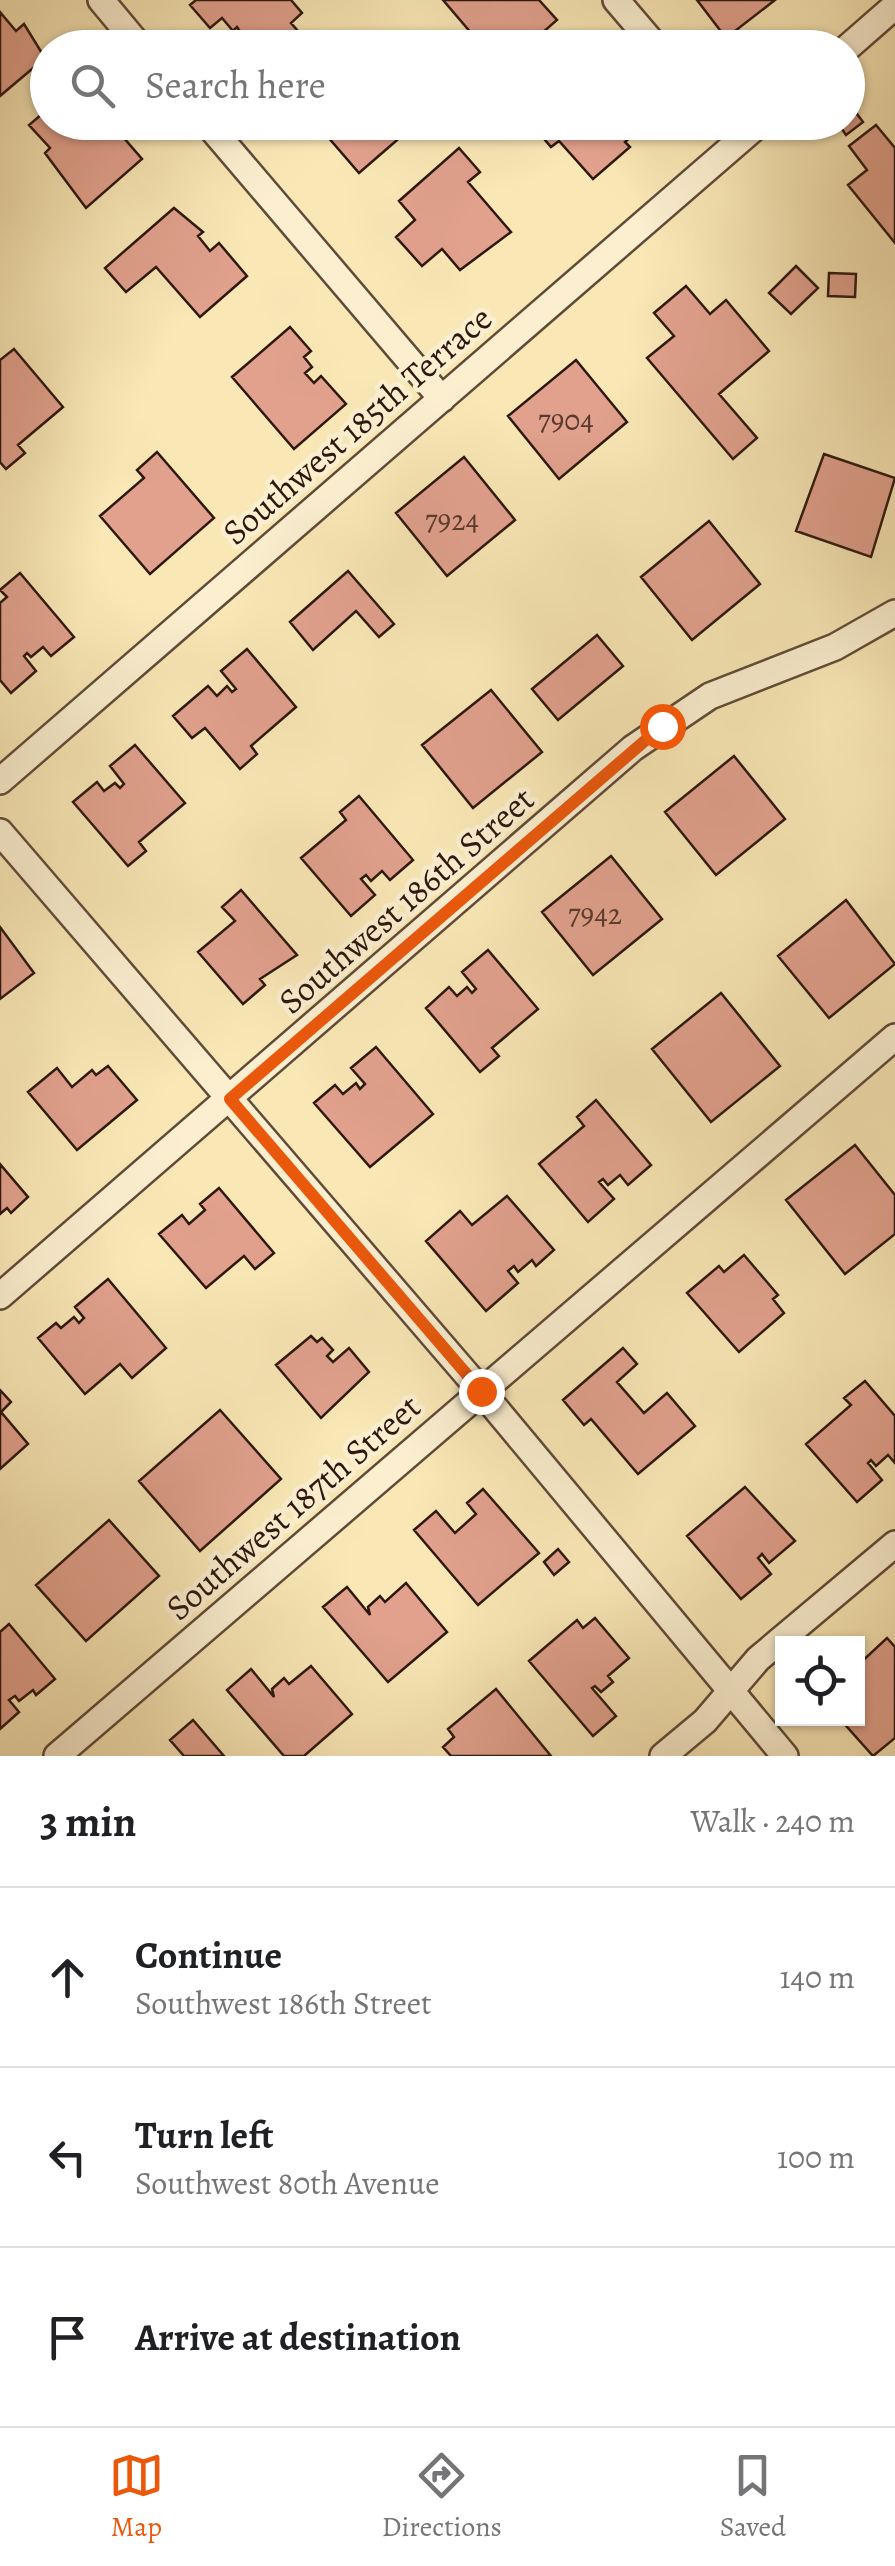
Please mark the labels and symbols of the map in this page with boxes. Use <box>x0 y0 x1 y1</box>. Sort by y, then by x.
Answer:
street label: Southwest 185th Terrace <box>212 294 502 556</box>
house number: 7904 <box>538 400 594 440</box>
house number: 7924 <box>425 500 479 540</box>
route start <box>640 704 686 750</box>
street label: Southwest 186th Street <box>268 775 544 1025</box>
house number: 7942 <box>568 894 622 934</box>
route end <box>459 1369 505 1415</box>
street label: Southwest 187th Street <box>155 1383 431 1631</box>

